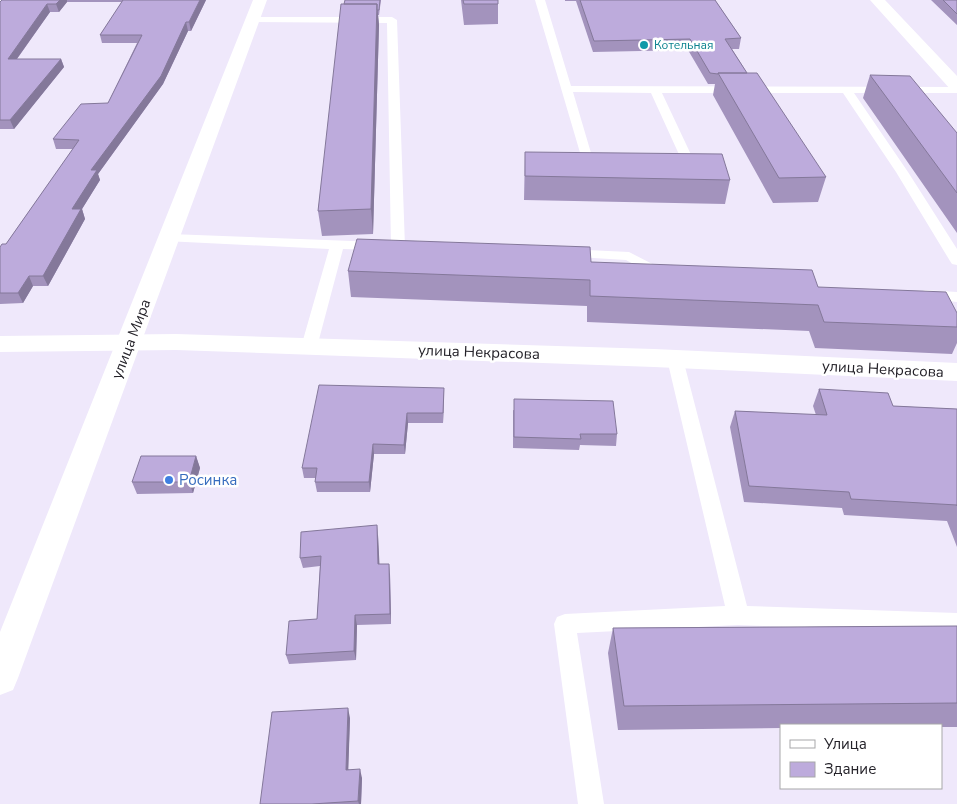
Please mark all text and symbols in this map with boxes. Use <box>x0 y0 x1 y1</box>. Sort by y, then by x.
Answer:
place label: Котельная <box>654 37 714 53</box>
marker: Котельная <box>638 39 650 51</box>
street label: улица Мира <box>107 296 155 382</box>
street label: улица Некрасова <box>418 340 540 364</box>
street label: улица Некрасова <box>822 356 944 382</box>
place label: Росинка <box>179 470 237 490</box>
marker: Росинка <box>163 474 175 486</box>
legend <box>780 724 942 789</box>
text: Улица <box>823 734 867 754</box>
text: Здание <box>824 759 876 779</box>

